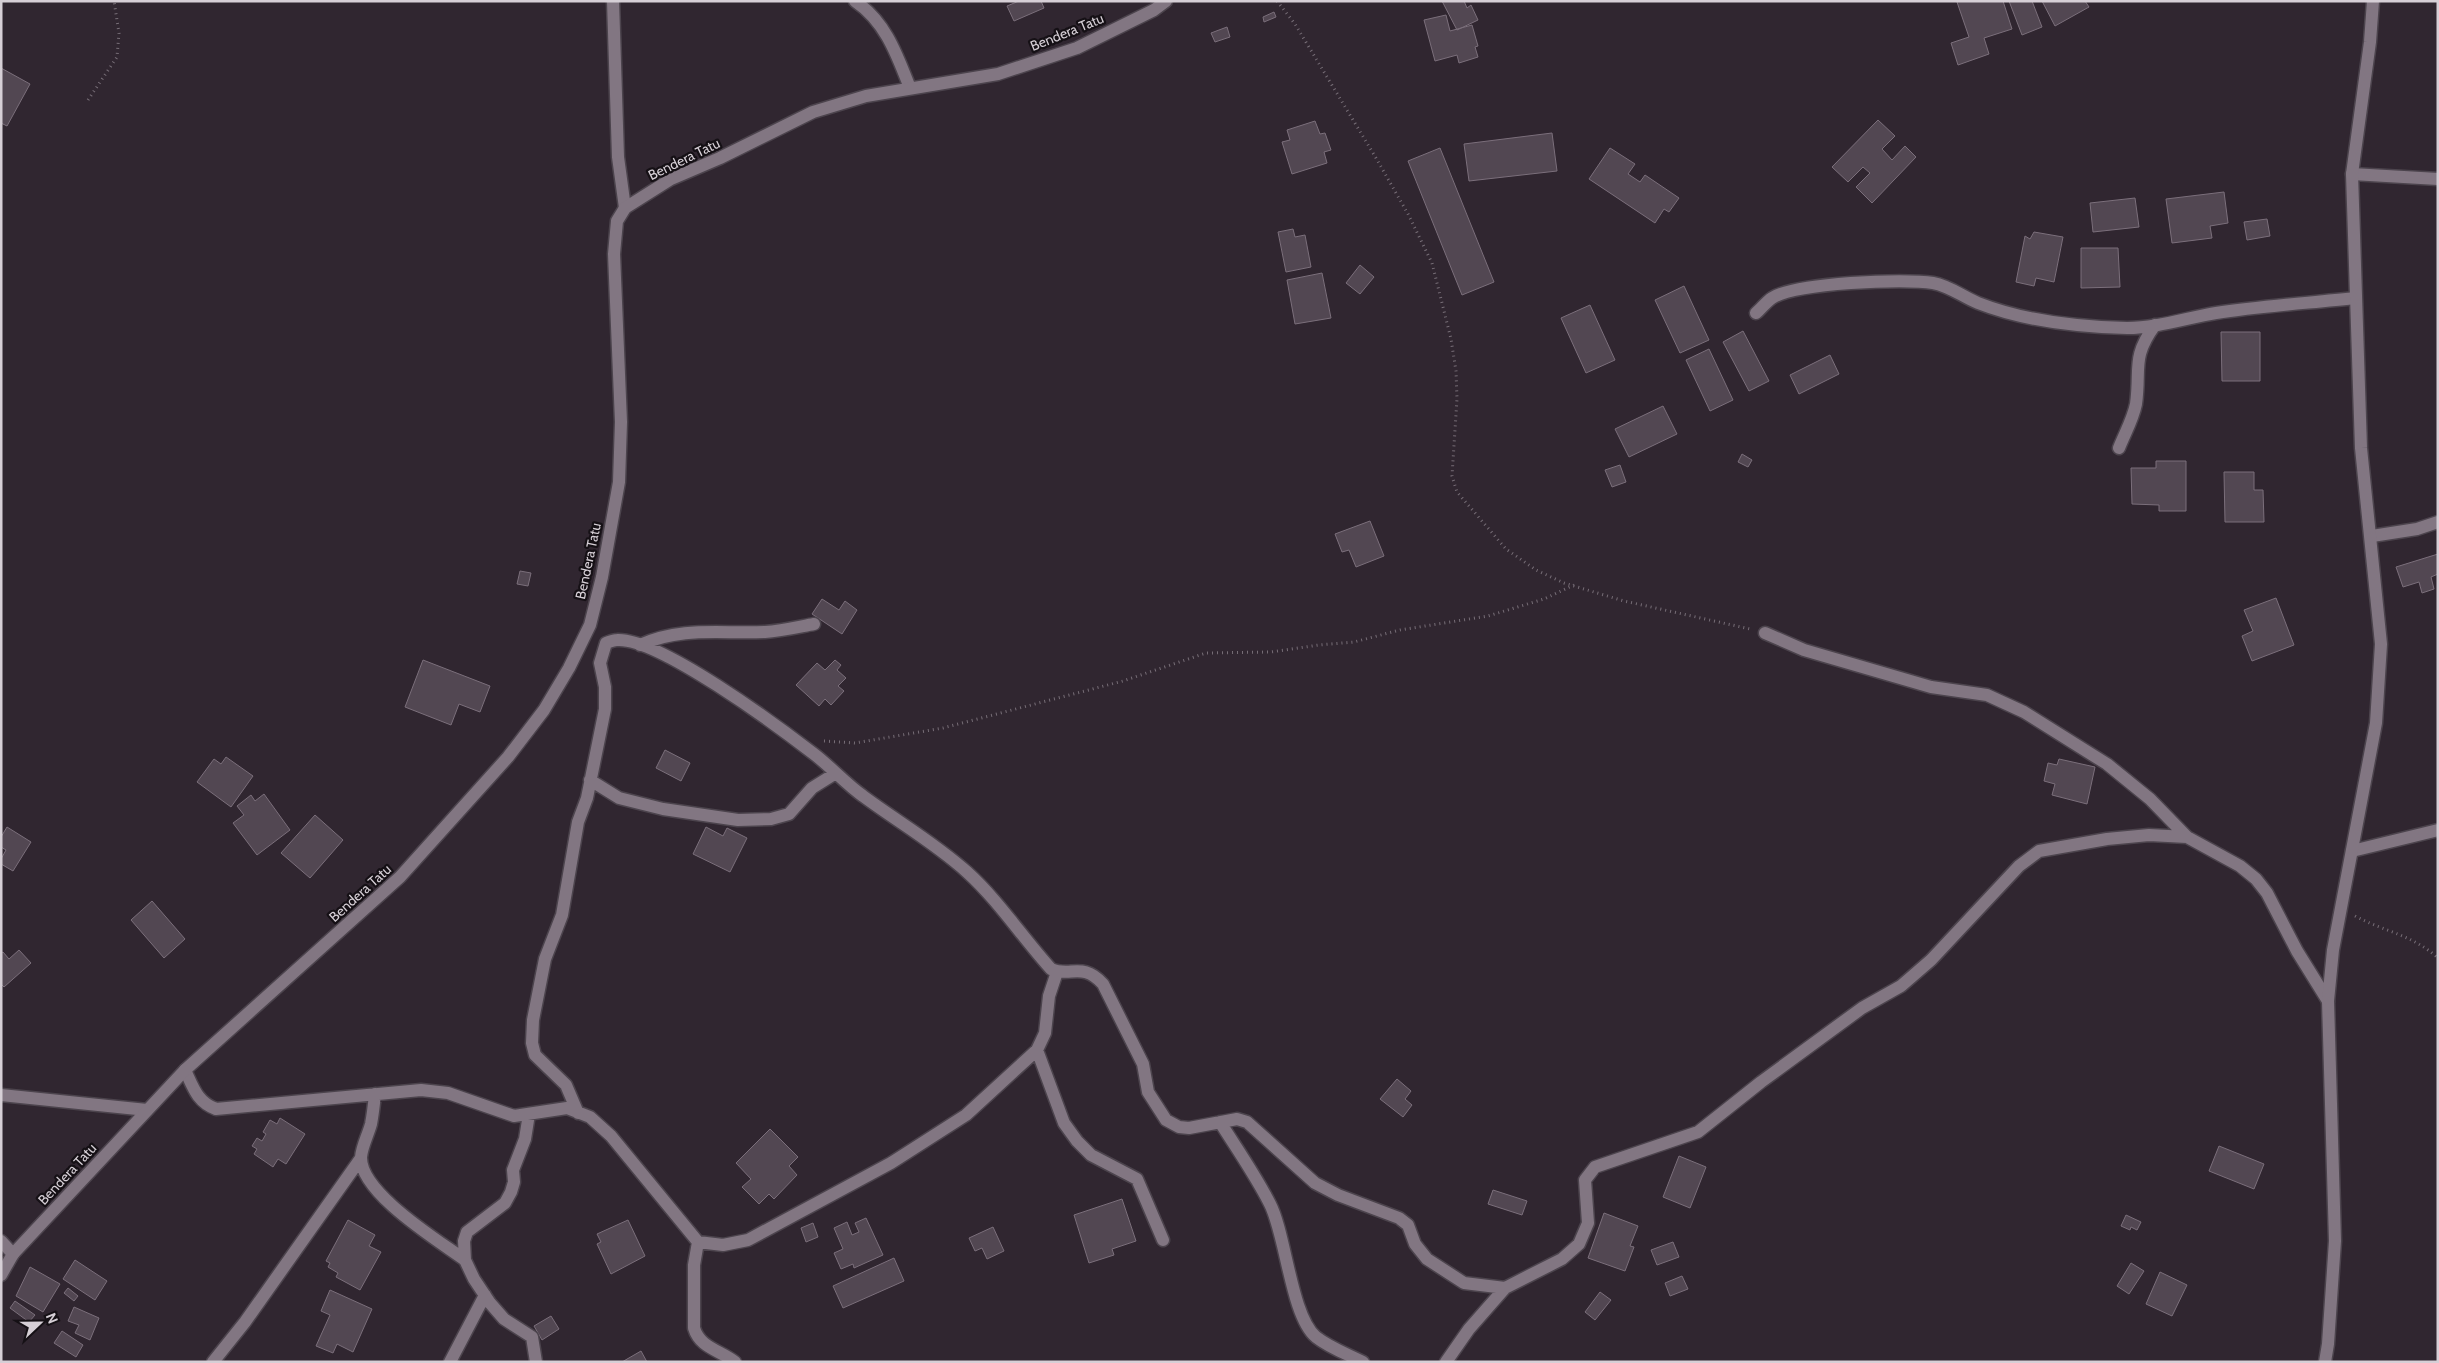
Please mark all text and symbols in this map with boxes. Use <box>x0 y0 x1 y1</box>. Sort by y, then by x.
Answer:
street label: Bendera Tatu <box>1028 9 1106 55</box>
street label: Bendera Tatu <box>645 134 723 184</box>
street label: Bendera Tatu <box>571 521 605 601</box>
street label: Bendera Tatu <box>325 860 395 926</box>
street label: Bendera Tatu <box>34 1139 100 1209</box>
north arrow <box>15 1298 65 1348</box>
text: N <box>42 1310 62 1326</box>

